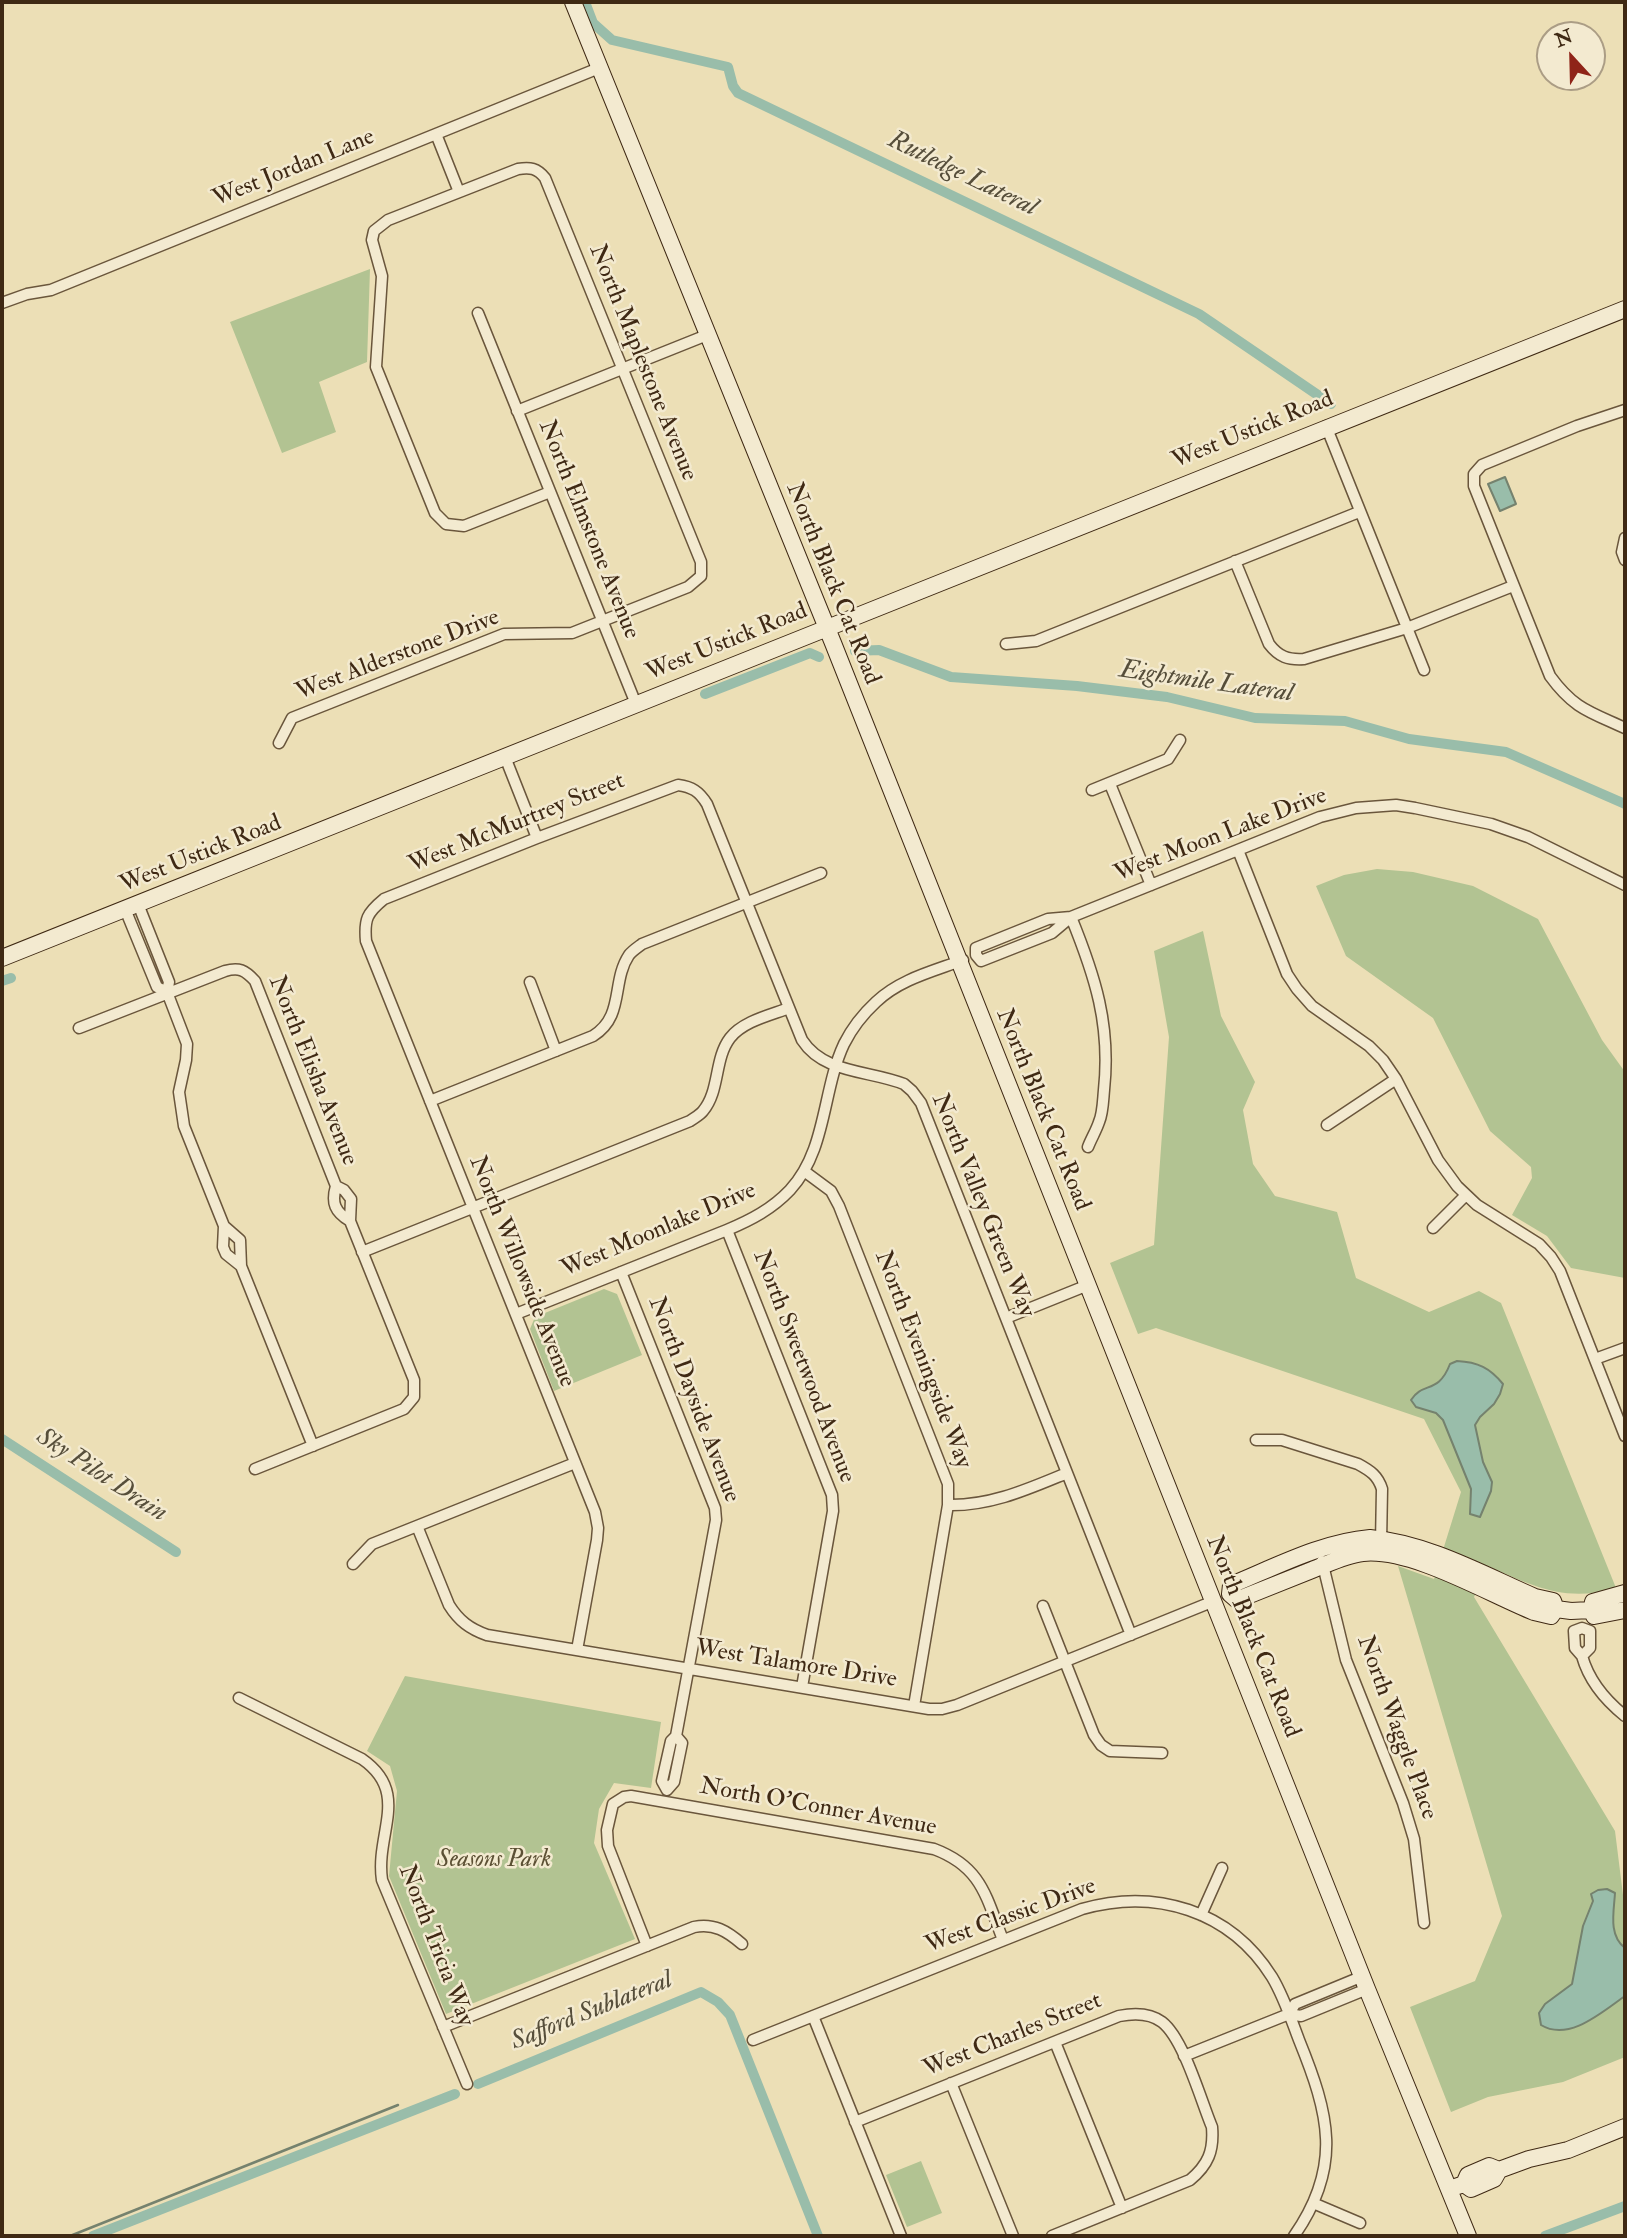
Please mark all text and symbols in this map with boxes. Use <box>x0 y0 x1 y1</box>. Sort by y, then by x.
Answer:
north arrow <box>1536 21 1606 91</box>
text: N <box>1551 24 1576 53</box>
street label: West Jordan Lane <box>209 123 379 215</box>
water label: Rutledge Lateral <box>882 125 1042 225</box>
street label: North Maplestone Avenue <box>581 241 703 485</box>
street label: West Ustick Road <box>1168 386 1338 476</box>
street label: North Elmstone Avenue <box>531 416 645 644</box>
street label: North Black Cat Road <box>778 479 886 689</box>
street label: West Ustick Road <box>642 598 812 688</box>
street label: West Alderstone Drive <box>292 604 504 708</box>
water label: Eightmile Lateral <box>1117 655 1295 711</box>
street label: West McMurtrey Street <box>405 768 629 880</box>
street label: West Moon Lake Drive <box>1111 782 1331 890</box>
street label: West Ustick Road <box>116 810 286 900</box>
street label: North Elisha Avenue <box>261 972 363 1170</box>
street label: North Black Cat Road <box>988 1005 1096 1215</box>
street label: North Valley Green Way <box>924 1090 1040 1322</box>
street label: North Willowside Avenue <box>461 1152 581 1392</box>
street label: West Moonlake Drive <box>557 1177 761 1285</box>
street label: North Sweetwood Avenue <box>745 1247 861 1487</box>
street label: North Eveningside Way <box>867 1247 977 1473</box>
street label: North Dayside Avenue <box>641 1293 745 1507</box>
water label: Sky Pilot Drain <box>30 1422 172 1530</box>
street label: North Black Cat Road <box>1198 1532 1306 1742</box>
street label: North Waggle Place <box>1349 1632 1443 1824</box>
street label: West Talamore Drive <box>693 1635 899 1695</box>
street label: North O'Conner Avenue <box>697 1773 939 1843</box>
park label: Seasons Park <box>437 1847 551 1875</box>
street label: North Tricia Way <box>391 1861 479 2031</box>
street label: West Classic Drive <box>922 1873 1100 1961</box>
water label: Safford Sublateral <box>507 1965 677 2059</box>
street label: West Charles Street <box>920 1987 1106 2085</box>

